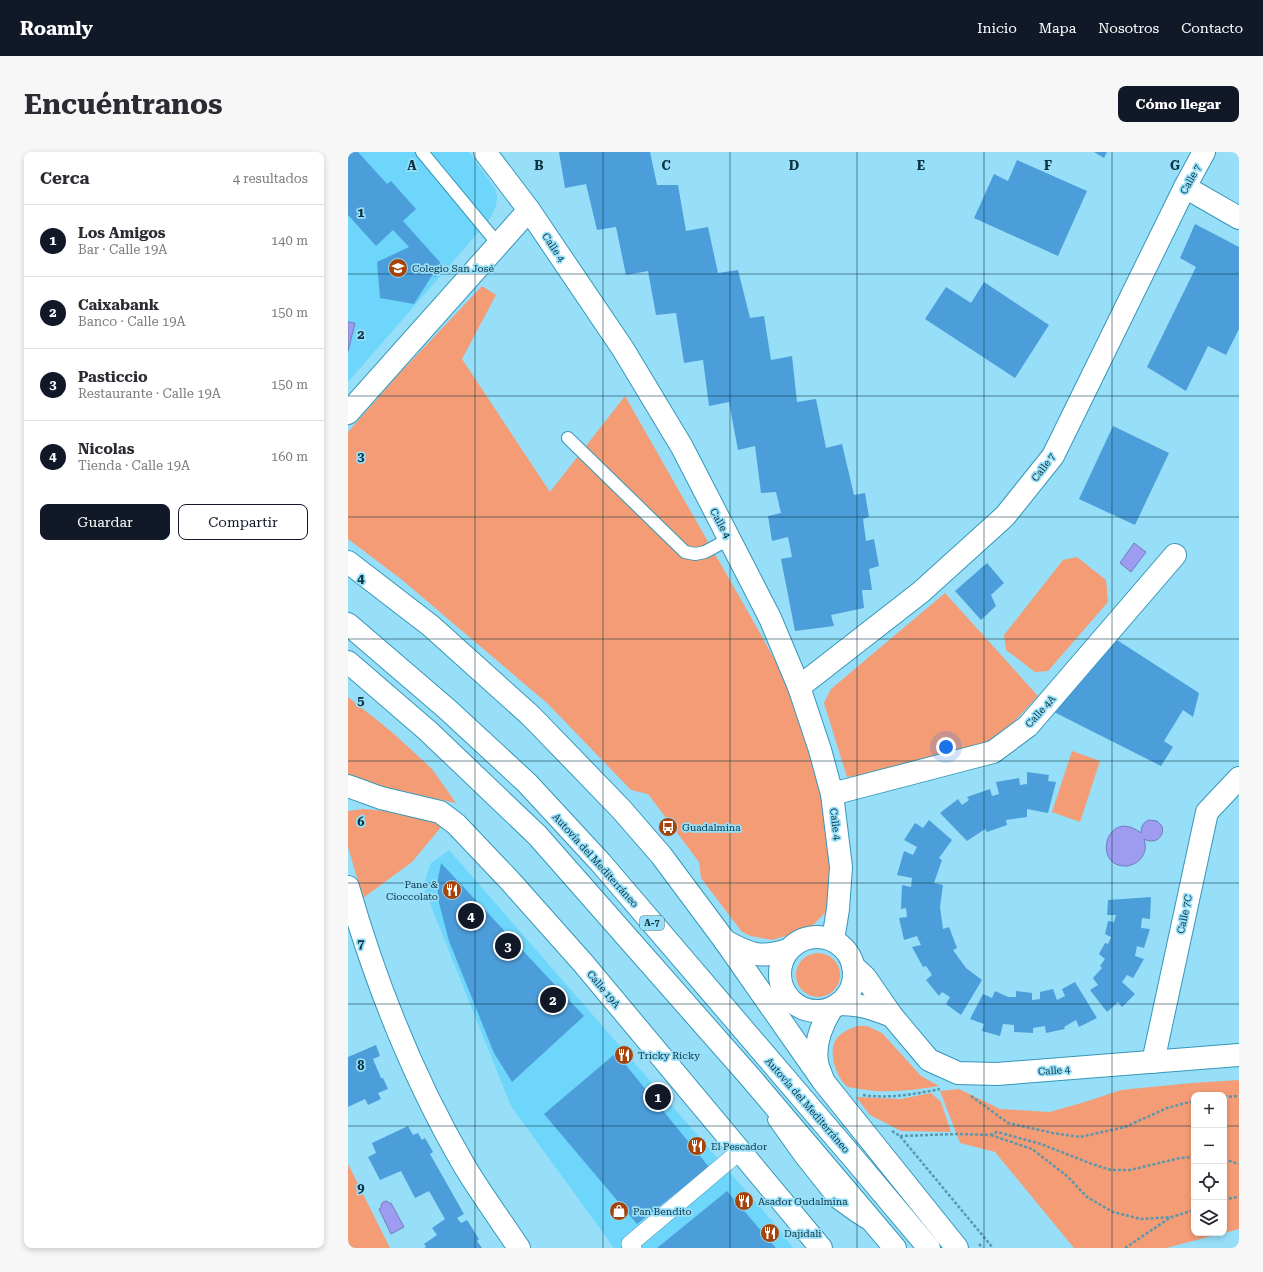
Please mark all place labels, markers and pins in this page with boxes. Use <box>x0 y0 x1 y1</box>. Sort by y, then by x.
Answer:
school or university icon: Colegio San José <box>387 257 409 279</box>
place label: Colegio San José <box>412 263 494 274</box>
bus stop icon: Guadalmina <box>657 816 679 838</box>
place label: Guadalmina <box>682 822 741 833</box>
place label: Pane & Cioccolato <box>386 879 439 902</box>
restaurant icon: Pane & Cioccolato <box>441 879 463 901</box>
pin: 4 <box>458 901 484 931</box>
pin: 3 <box>495 931 521 961</box>
pin: 2 <box>540 985 566 1015</box>
restaurant icon: Tricky Ricky <box>613 1044 635 1066</box>
place label: Tricky Ricky <box>638 1050 700 1061</box>
pin: 1 <box>645 1082 671 1112</box>
restaurant icon: El Pescador <box>686 1135 708 1157</box>
place label: El Pescador <box>711 1141 767 1152</box>
restaurant icon: Asador Gudalmina <box>733 1190 755 1212</box>
place label: Asador Gudalmina <box>758 1196 848 1207</box>
shop icon: Pan Bendito <box>608 1200 630 1222</box>
place label: Pan Bendito <box>633 1206 692 1217</box>
restaurant icon: Dajidali <box>759 1222 781 1244</box>
place label: Dajidali <box>784 1228 821 1239</box>

